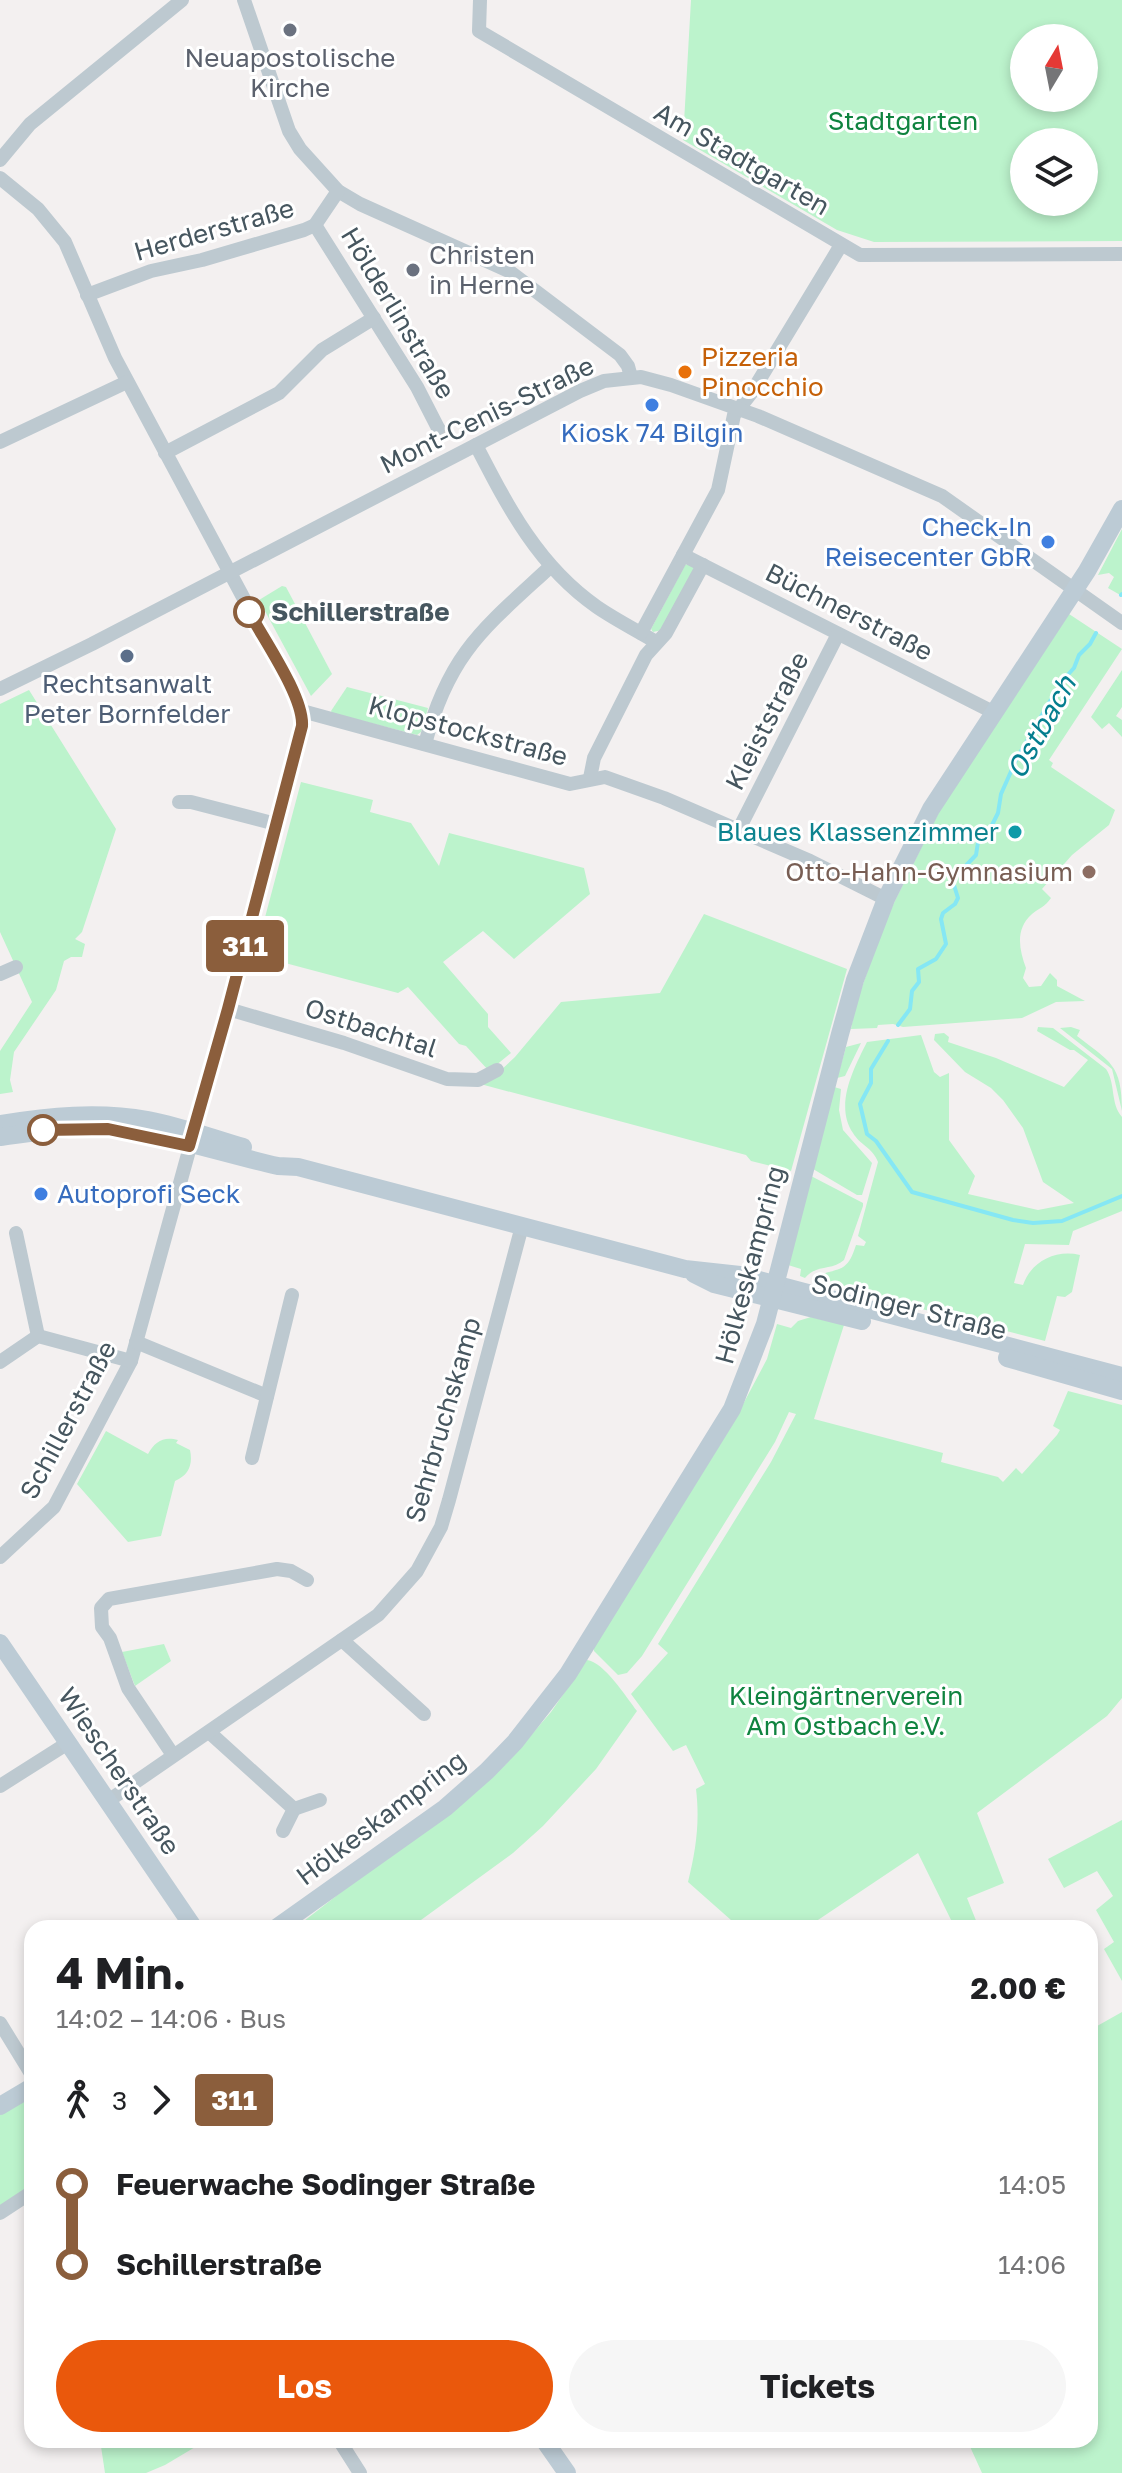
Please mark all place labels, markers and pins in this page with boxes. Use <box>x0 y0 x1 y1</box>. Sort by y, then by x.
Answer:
marker: Neuapostolische Kirche <box>281 21 299 39</box>
place label: Neuapostolische Kirche <box>185 42 395 103</box>
place label: Christen in Herne <box>429 239 535 300</box>
marker: Christen in Herne <box>404 261 422 279</box>
place label: Pizzeria Pinocchio <box>701 341 824 402</box>
marker: Pizzeria Pinocchio <box>676 363 694 381</box>
marker: Kiosk 74 Bilgin <box>643 396 661 414</box>
place label: Kiosk 74 Bilgin <box>560 417 744 448</box>
place label: Check-In Reisecenter GbR <box>825 511 1032 572</box>
marker: Check-In Reisecenter GbR <box>1039 533 1057 551</box>
place label: Schillerstraße <box>271 596 449 627</box>
marker: Schillerstraße <box>234 597 264 627</box>
marker: Rechtsanwalt Peter Bornfelder <box>118 647 136 665</box>
place label: Rechtsanwalt Peter Bornfelder <box>24 668 230 729</box>
place label: Blaues Klassenzimmer <box>717 816 999 847</box>
marker: Blaues Klassenzimmer <box>1006 823 1024 841</box>
place label: Otto-Hahn-Gymnasium <box>785 856 1073 887</box>
marker: Otto-Hahn-Gymnasium <box>1080 863 1098 881</box>
unlabelled marker <box>28 1115 58 1145</box>
place label: Autoprofi Seck <box>57 1178 241 1209</box>
marker: Autoprofi Seck <box>32 1185 50 1203</box>

